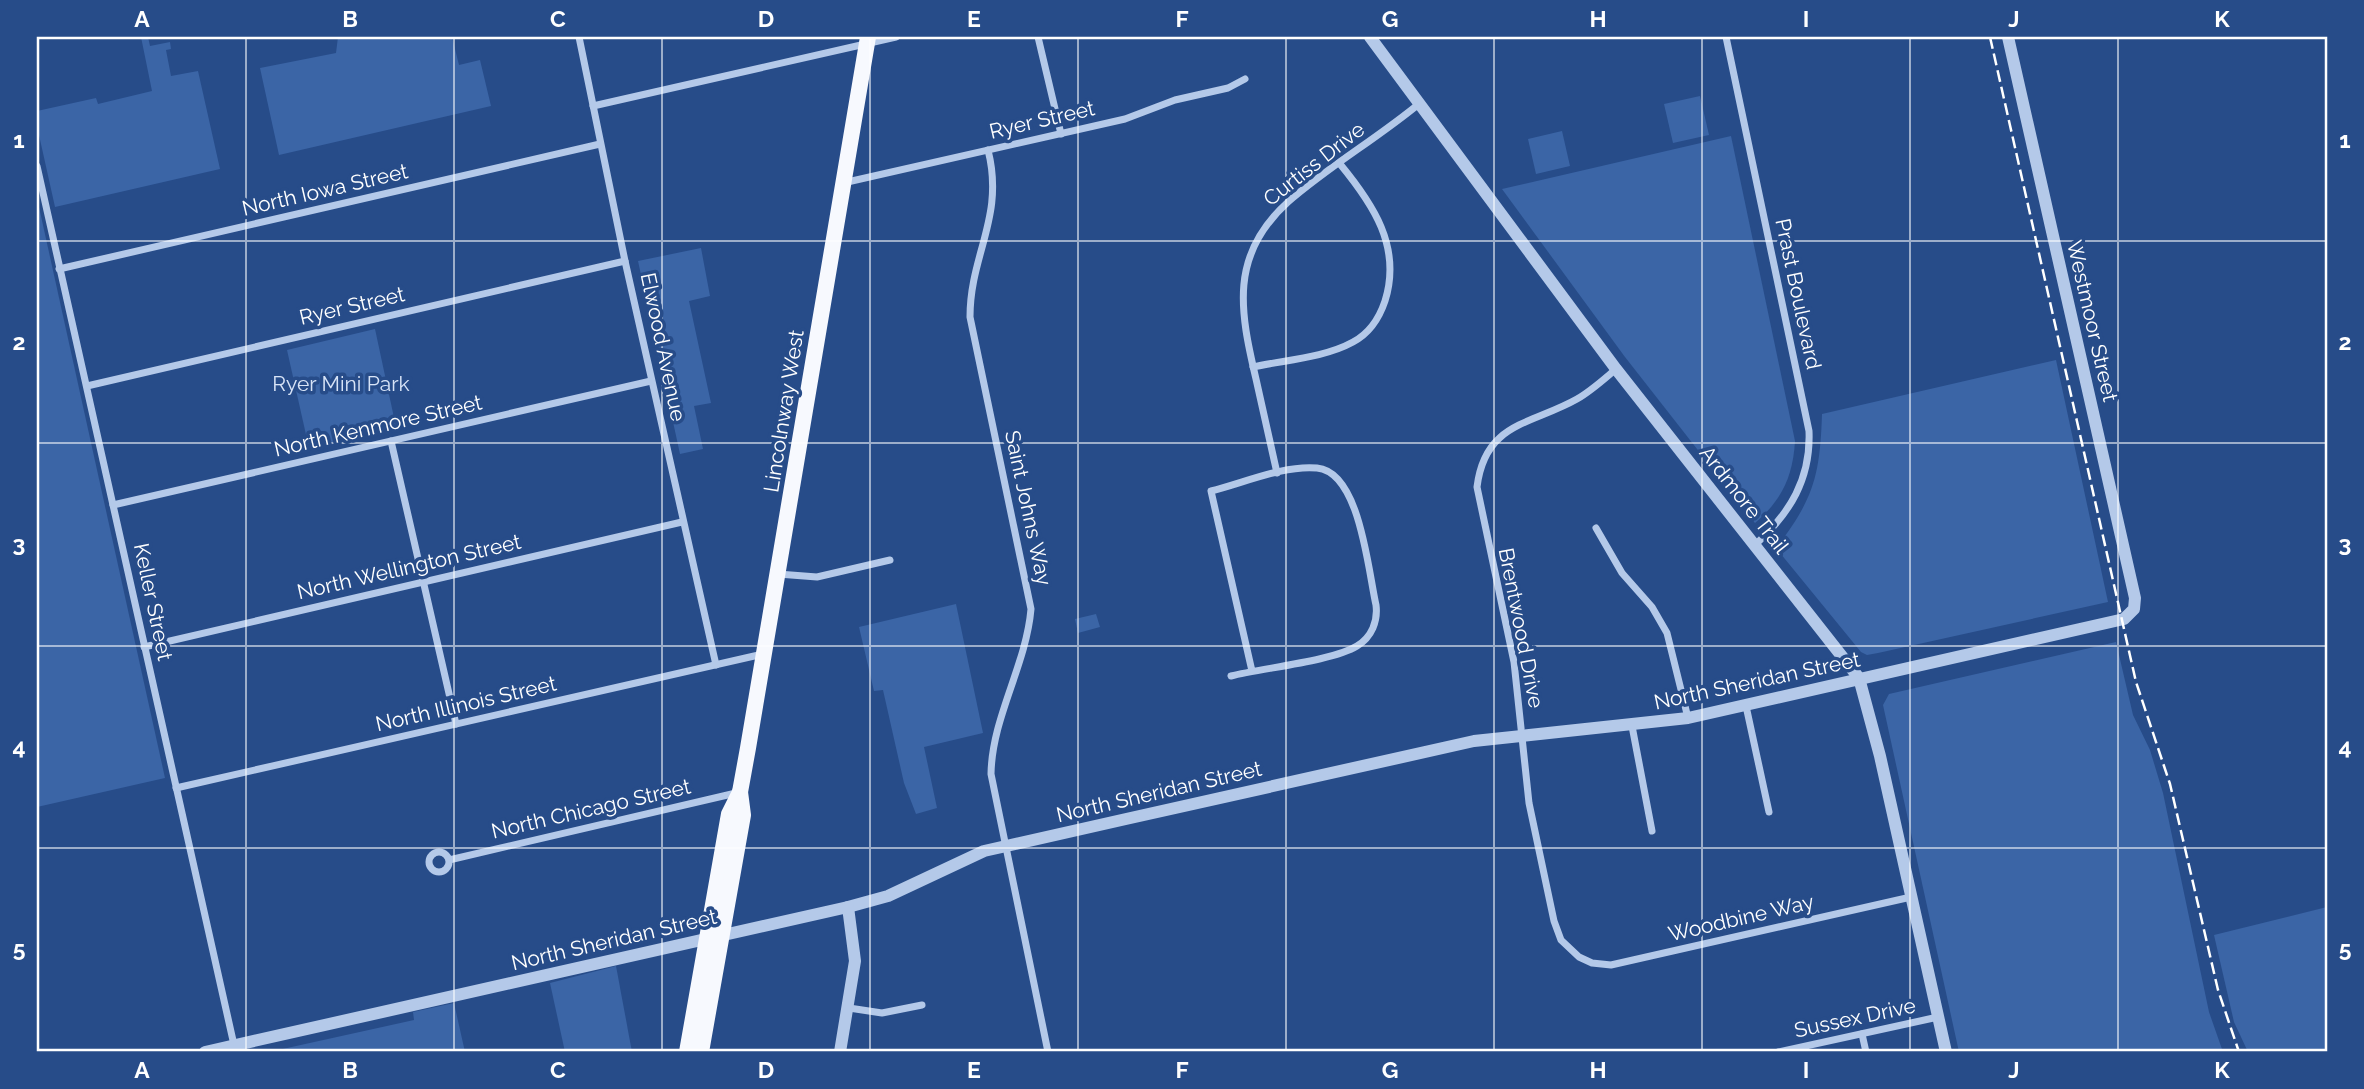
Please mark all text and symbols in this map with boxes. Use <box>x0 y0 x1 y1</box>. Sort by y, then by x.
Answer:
text: A <box>134 5 150 32</box>
text: B <box>342 5 358 32</box>
text: C <box>550 5 566 32</box>
text: D <box>758 5 774 32</box>
text: E <box>967 5 981 32</box>
text: F <box>1175 5 1189 32</box>
text: G <box>1382 5 1398 32</box>
text: H <box>1589 5 1607 32</box>
text: I <box>1803 5 1809 32</box>
text: J <box>2008 5 2020 32</box>
text: K <box>2214 5 2230 32</box>
street label: Ryer Street <box>987 95 1097 144</box>
street label: Curtiss Drive <box>1258 116 1369 211</box>
text: 1 <box>13 126 25 153</box>
text: 1 <box>2339 126 2351 153</box>
street label: North Iowa Street <box>239 158 410 221</box>
street label: Prast Boulevard <box>1770 216 1827 372</box>
street label: Westmoor Street <box>2062 238 2123 404</box>
street label: Elwood Avenue <box>636 270 691 423</box>
street label: Ryer Street <box>297 281 407 330</box>
text: 2 <box>13 328 25 355</box>
street label: Lincolnway West <box>758 328 809 494</box>
text: 2 <box>2339 328 2351 355</box>
park label: Ryer Mini Park <box>272 371 410 396</box>
street label: North Kenmore Street <box>271 389 484 462</box>
street label: Saint Johns Way <box>1000 428 1057 588</box>
street label: Ardmore Trail <box>1694 441 1795 559</box>
street label: North Wellington Street <box>294 529 523 604</box>
text: 3 <box>13 530 25 557</box>
text: 3 <box>2339 530 2351 557</box>
street label: Keller Street <box>129 541 178 663</box>
street label: Brentwood Drive <box>1494 546 1549 710</box>
street label: North Sheridan Street <box>1652 646 1862 715</box>
street label: North Illinois Street <box>373 671 559 736</box>
text: 4 <box>12 733 26 760</box>
text: 4 <box>2338 733 2352 760</box>
street label: North Sheridan Street <box>1054 756 1264 827</box>
street label: North Chicago Street <box>489 773 693 844</box>
street label: Woodbine Way <box>1666 889 1816 946</box>
street label: North Sheridan Street <box>509 904 719 975</box>
text: 5 <box>13 935 26 962</box>
text: 5 <box>2339 935 2352 962</box>
street label: Sussex Drive <box>1792 992 1918 1043</box>
text: A <box>134 1056 150 1083</box>
text: B <box>342 1056 358 1083</box>
text: C <box>550 1056 566 1083</box>
text: D <box>758 1056 774 1083</box>
text: E <box>967 1056 981 1083</box>
text: F <box>1175 1056 1189 1083</box>
text: G <box>1382 1056 1398 1083</box>
text: H <box>1589 1056 1607 1083</box>
text: I <box>1803 1056 1809 1083</box>
text: J <box>2008 1056 2020 1083</box>
text: K <box>2214 1056 2230 1083</box>

